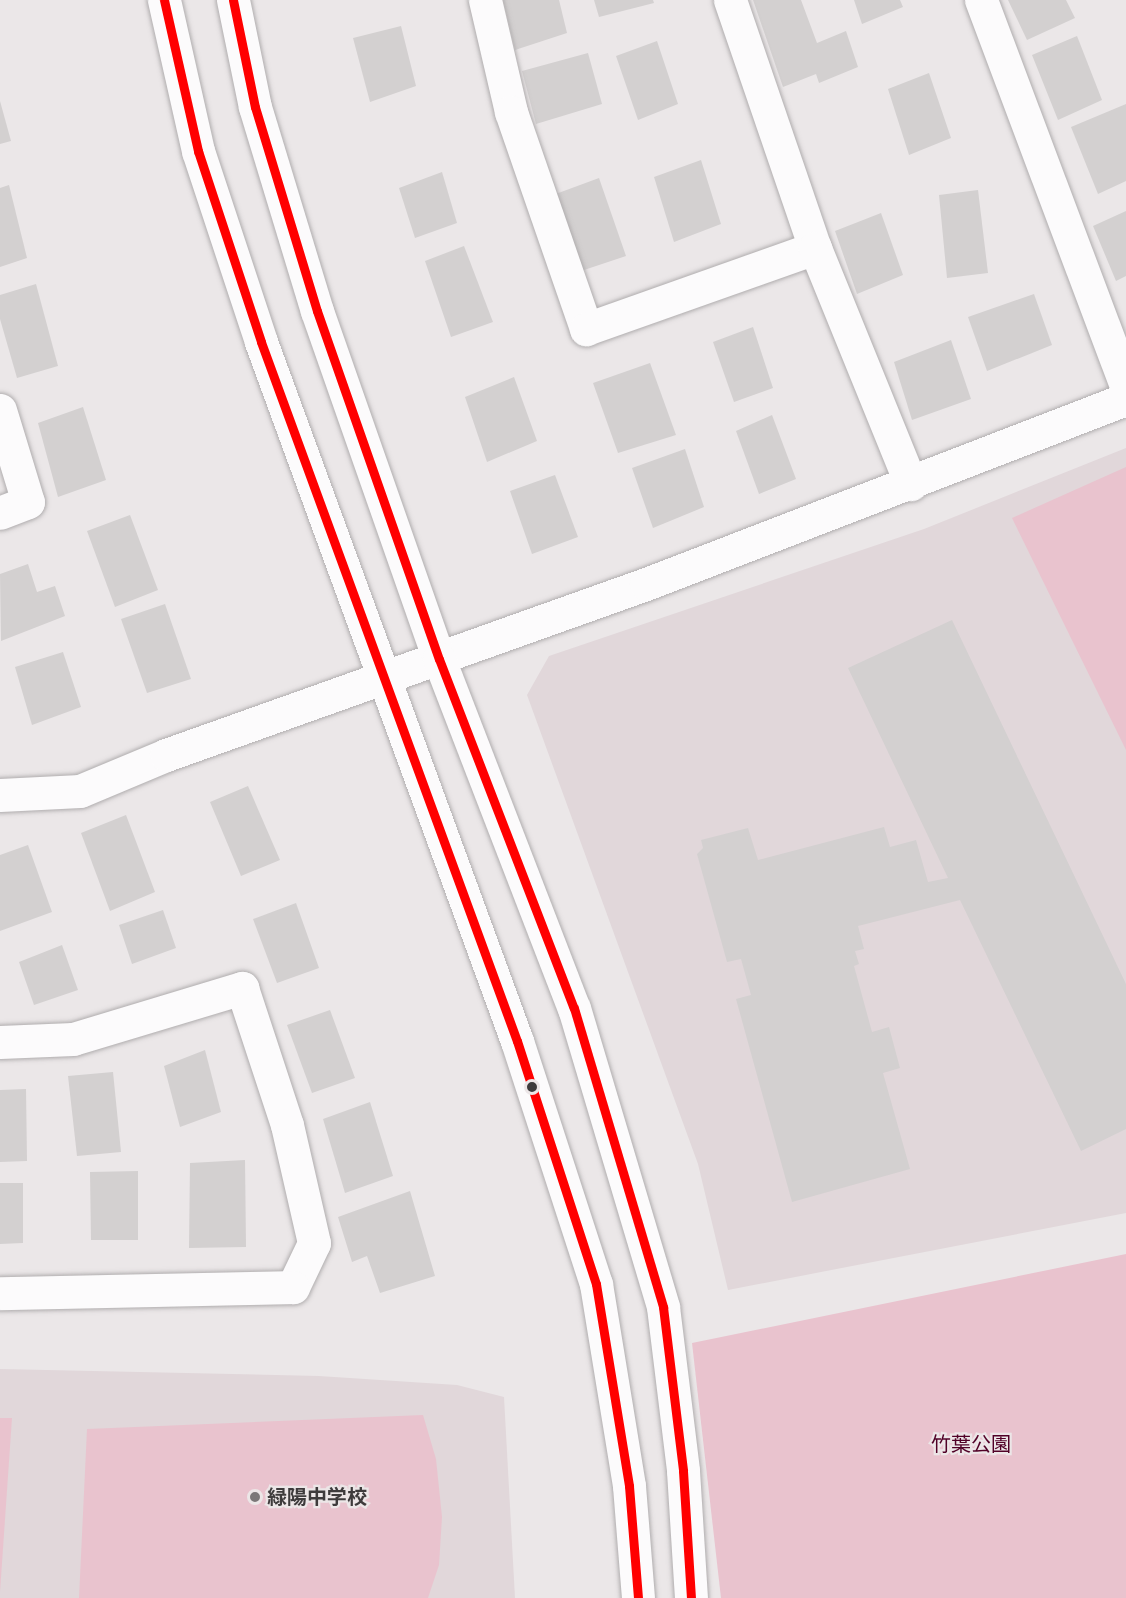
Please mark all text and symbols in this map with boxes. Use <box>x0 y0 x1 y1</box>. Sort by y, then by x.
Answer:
unlabelled marker <box>526 1081 538 1093</box>
park label: 竹葉公園 <box>931 1432 1011 1456</box>
place label: 緑陽中学校 <box>267 1485 367 1509</box>
marker: 緑陽中学校 <box>248 1490 262 1504</box>

